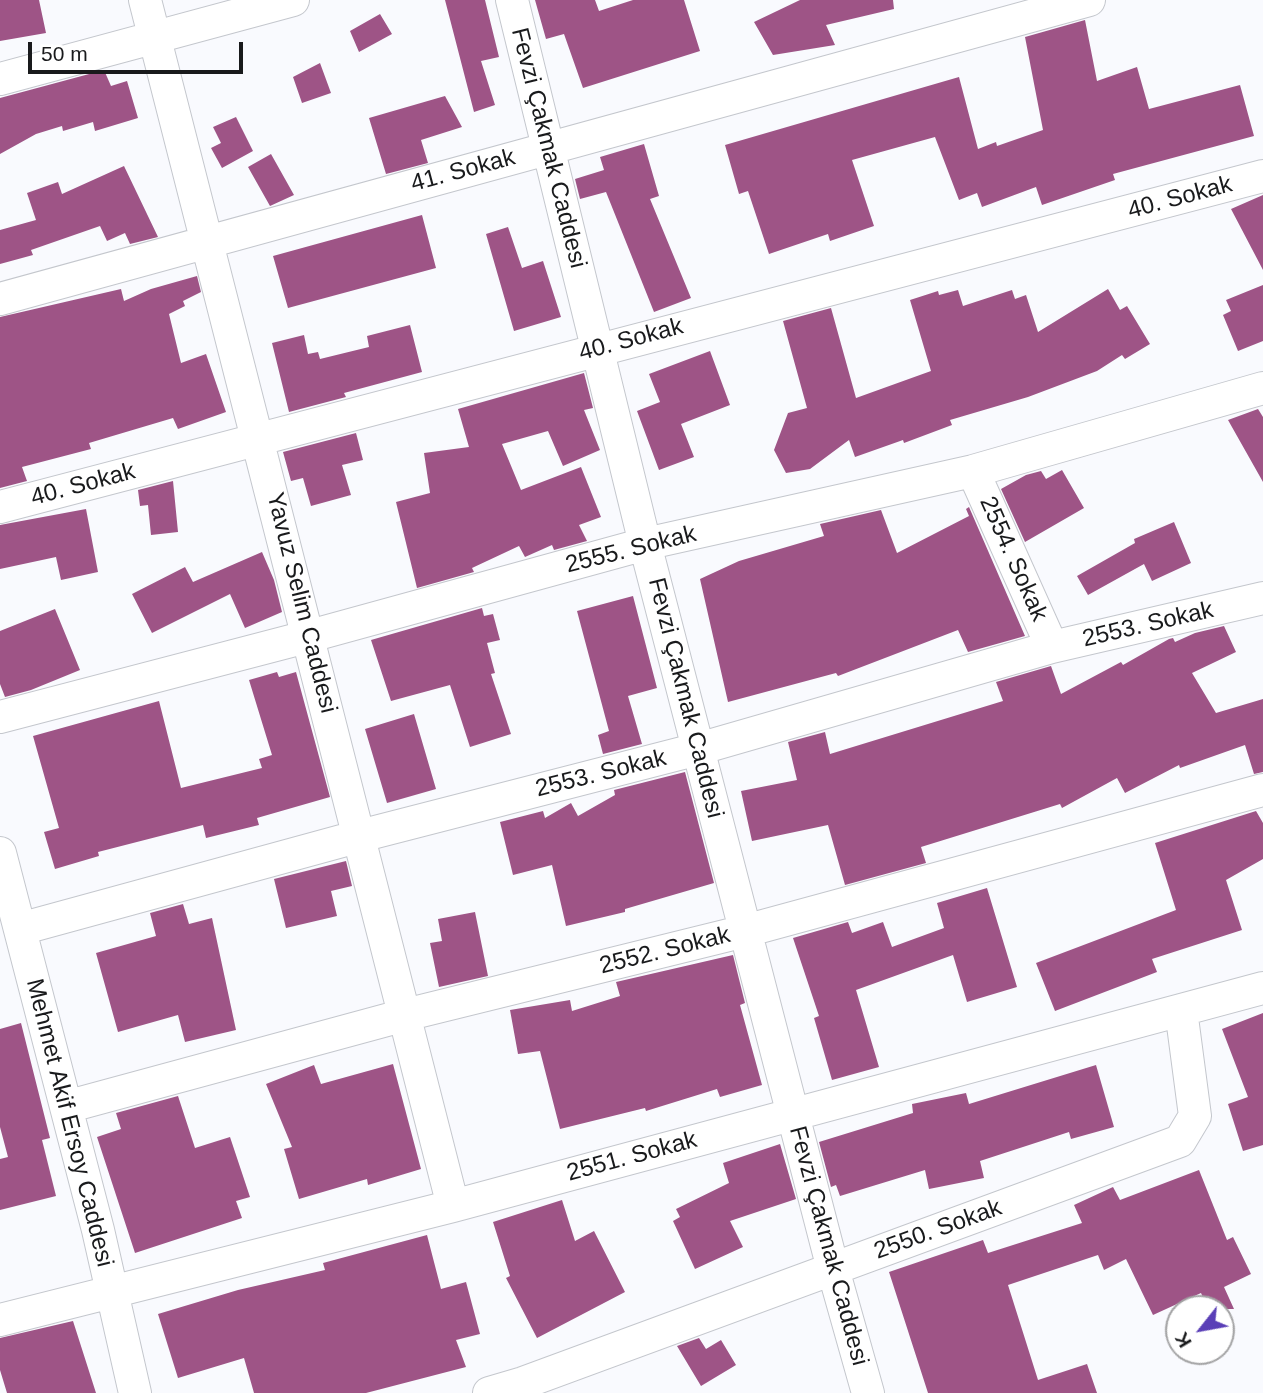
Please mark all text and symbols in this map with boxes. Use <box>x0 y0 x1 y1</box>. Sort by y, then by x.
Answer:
street label: Fevzi Çakmak Caddesi <box>504 25 592 271</box>
scale bar <box>32 28 247 72</box>
text: 50 m <box>41 42 88 65</box>
street label: 41. Sokak <box>408 143 518 199</box>
street label: 40. Sokak <box>1125 170 1235 226</box>
street label: 40. Sokak <box>576 312 686 368</box>
street label: 40. Sokak <box>28 457 138 513</box>
street label: Yavuz Selim Caddesi <box>260 490 342 716</box>
street label: 2554. Sokak <box>973 492 1053 626</box>
street label: 2555. Sokak <box>563 520 699 580</box>
street label: Fevzi Çakmak Caddesi <box>641 575 729 821</box>
street label: 2553. Sokak <box>1080 596 1216 654</box>
street label: 2553. Sokak <box>533 744 669 804</box>
street label: 2552. Sokak <box>597 921 733 981</box>
street label: Mehmet Akif Ersoy Caddesi <box>19 976 119 1270</box>
street label: Fevzi Çakmak Caddesi <box>782 1123 874 1369</box>
street label: 2551. Sokak <box>564 1126 700 1188</box>
street label: 2550. Sokak <box>870 1194 1006 1266</box>
north arrow <box>1165 1295 1235 1365</box>
text: K <box>1171 1329 1196 1351</box>

